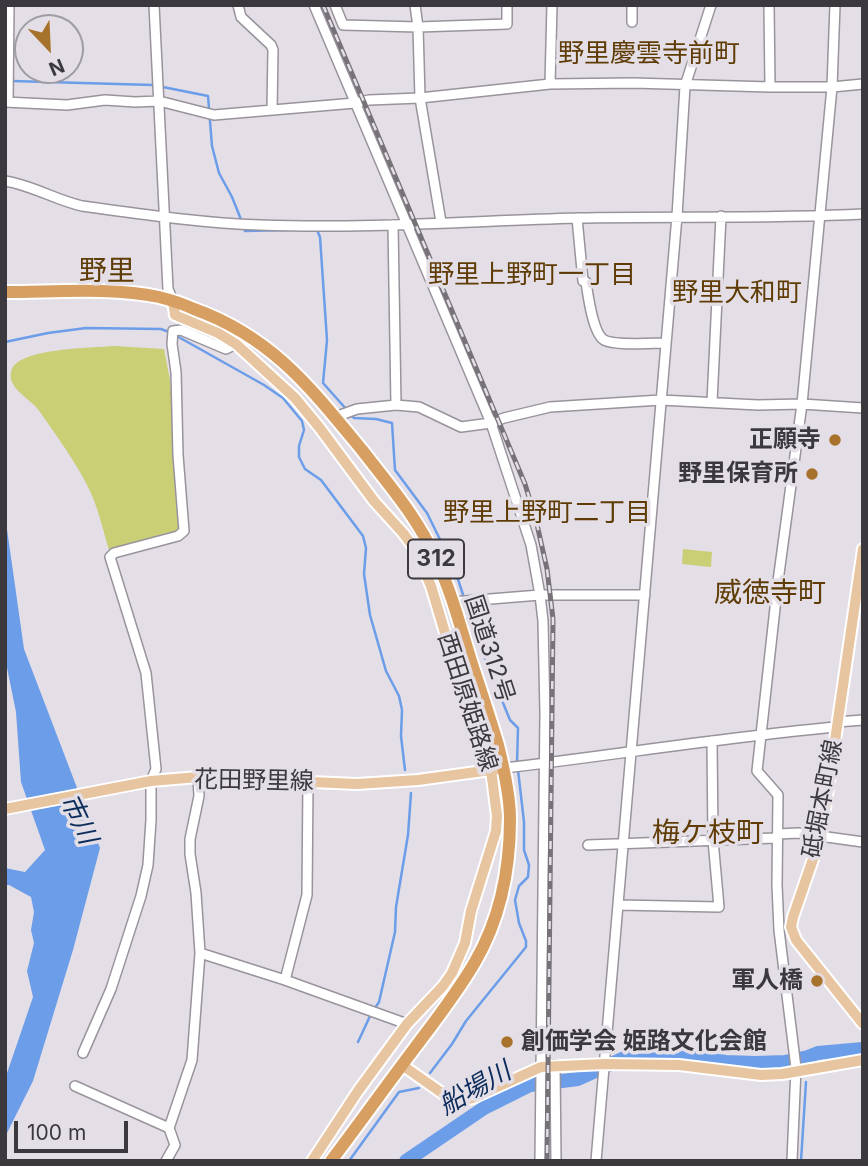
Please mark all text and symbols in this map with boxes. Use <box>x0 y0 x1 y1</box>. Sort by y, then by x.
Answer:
north arrow <box>14 14 84 84</box>
district label: 野里慶雲寺前町 <box>558 38 740 70</box>
text: N <box>45 54 68 80</box>
district label: 野里 <box>79 255 135 289</box>
district label: 野里上野町一丁目 <box>428 259 636 291</box>
district label: 野里大和町 <box>672 277 802 309</box>
place label: 正願寺 <box>749 426 821 454</box>
marker: 正願寺 <box>827 432 843 448</box>
place label: 野里保育所 <box>678 460 798 488</box>
marker: 野里保育所 <box>804 466 820 482</box>
district label: 野里上野町二丁目 <box>443 497 651 529</box>
road number: 312 <box>408 540 464 579</box>
district label: 威徳寺町 <box>714 577 826 611</box>
street label: 国道312号 <box>458 592 520 706</box>
street label: 西田原姫路線 <box>431 629 503 775</box>
street label: 砥堀本町線 <box>797 737 849 861</box>
street label: 花田野里線 <box>194 766 314 796</box>
water label: 市川 <box>53 789 103 849</box>
district label: 梅ケ枝町 <box>652 817 764 851</box>
place label: 軍人橋 <box>731 967 803 995</box>
marker: 軍人橋 <box>809 973 825 989</box>
place label: 創価学会 姫路文化会館 <box>521 1028 767 1056</box>
marker: 創価学会 姫路文化会館 <box>499 1034 515 1050</box>
water label: 船場川 <box>433 1056 517 1122</box>
scale bar <box>18 1106 131 1150</box>
text: 100 m <box>27 1120 86 1145</box>

